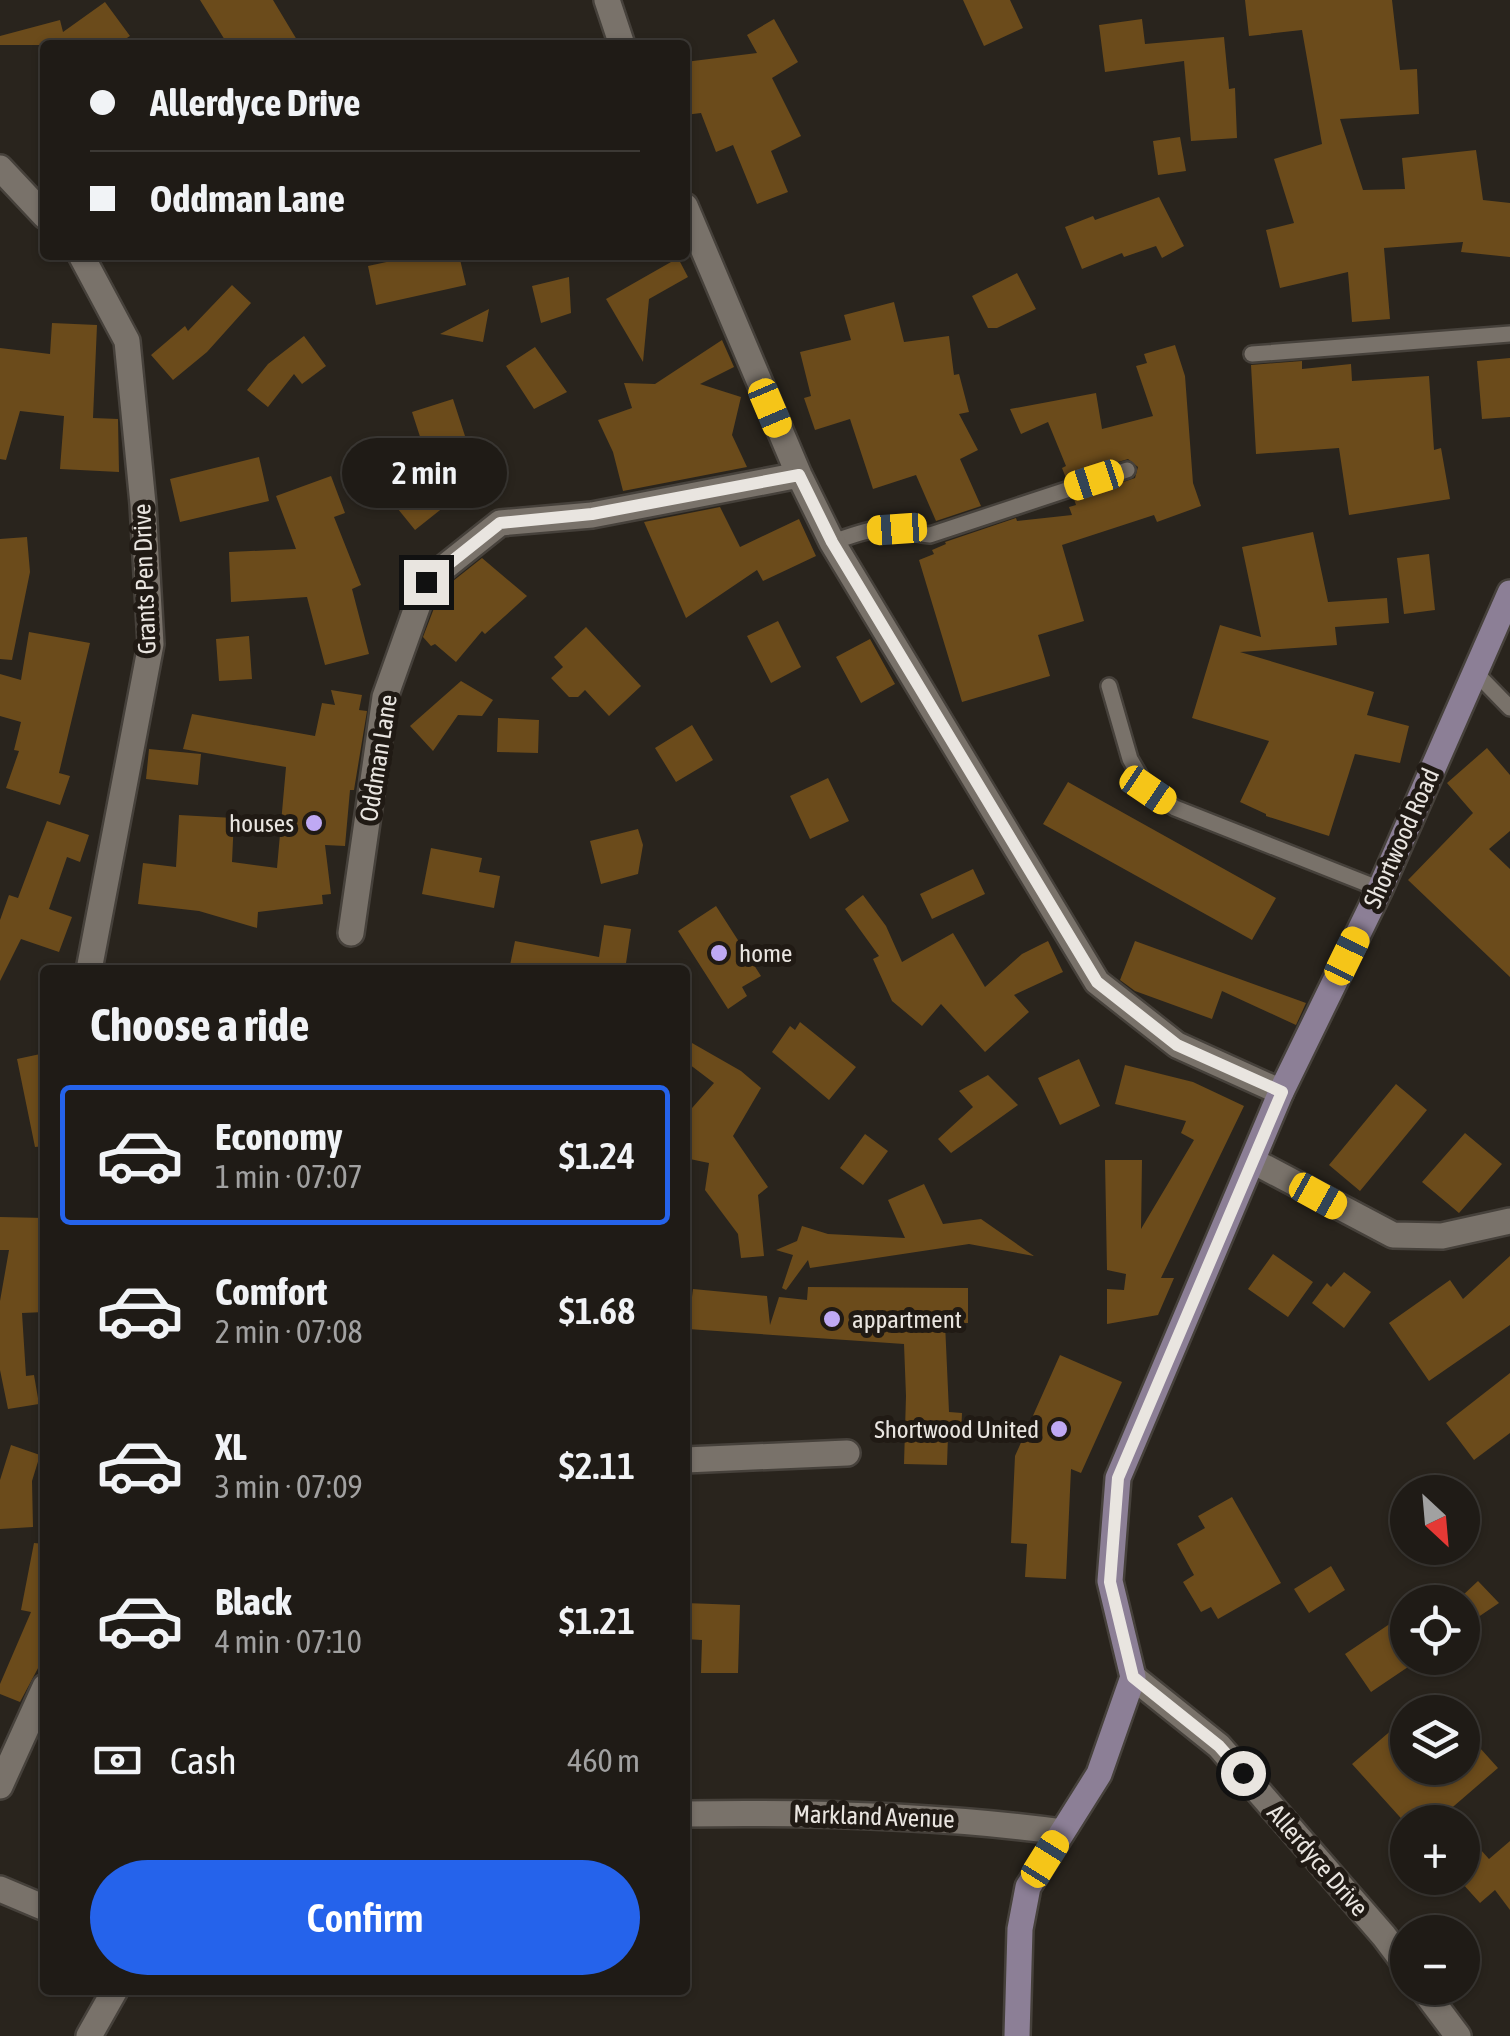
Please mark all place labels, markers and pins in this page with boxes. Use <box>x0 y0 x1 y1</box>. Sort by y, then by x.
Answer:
place label: houses <box>229 809 294 837</box>
marker: houses <box>303 812 325 834</box>
place label: home <box>739 939 792 967</box>
marker: home <box>708 942 730 964</box>
place label: appartment <box>852 1305 962 1333</box>
marker: appartment <box>821 1308 843 1330</box>
place label: Shortwood United <box>874 1415 1039 1443</box>
marker: Shortwood United <box>1048 1418 1070 1440</box>

